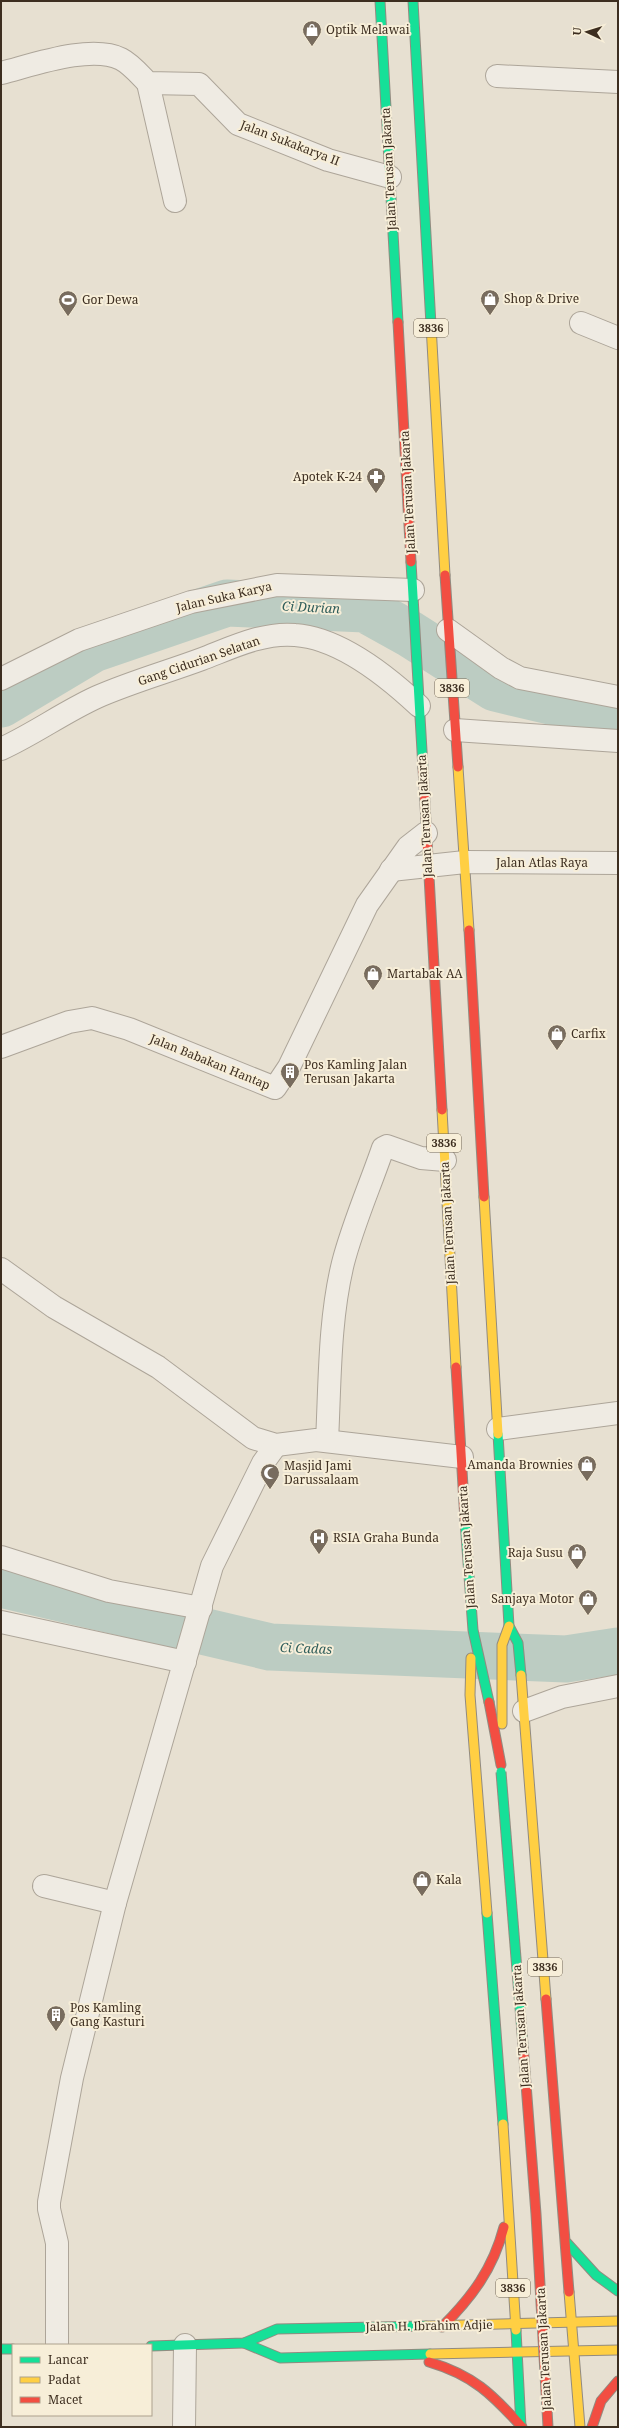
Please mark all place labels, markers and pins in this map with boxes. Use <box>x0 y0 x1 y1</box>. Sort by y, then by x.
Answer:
shop icon: Optik Melawai <box>301 19 323 47</box>
place label: Optik Melawai <box>326 21 410 38</box>
shop icon: Shop & Drive <box>479 288 501 316</box>
sports icon: Gor Dewa <box>57 289 79 317</box>
place label: Shop & Drive <box>504 290 579 307</box>
place label: Gor Dewa <box>82 291 139 308</box>
pharmacy icon: Apotek K-24 <box>365 466 387 494</box>
place label: Apotek K-24 <box>293 468 362 485</box>
shop icon: Martabak AA <box>362 963 384 991</box>
place label: Martabak AA <box>387 965 463 982</box>
shop icon: Carfix <box>546 1023 568 1051</box>
place label: Carfix <box>571 1025 606 1042</box>
place label: Pos Kamling Jalan Terusan Jakarta <box>304 1056 408 1087</box>
building icon: Pos Kamling Jalan Terusan Jakarta <box>279 1061 301 1089</box>
shop icon: Amanda Brownies <box>576 1454 598 1482</box>
place label: Amanda Brownies <box>467 1456 573 1473</box>
place label: Masjid Jami Darussalaam <box>284 1457 359 1488</box>
mosque icon: Masjid Jami Darussalaam <box>259 1462 281 1490</box>
hospital icon: RSIA Graha Bunda <box>308 1527 330 1555</box>
place label: RSIA Graha Bunda <box>333 1529 439 1546</box>
shop icon: Raja Susu <box>566 1542 588 1570</box>
place label: Raja Susu <box>508 1544 563 1561</box>
shop icon: Sanjaya Motor <box>577 1588 599 1616</box>
place label: Sanjaya Motor <box>491 1590 574 1607</box>
shop icon: Kala <box>411 1869 433 1897</box>
place label: Kala <box>436 1871 462 1888</box>
place label: Pos Kamling Gang Kasturi <box>70 1999 145 2030</box>
building icon: Pos Kamling Gang Kasturi <box>45 2004 67 2032</box>

